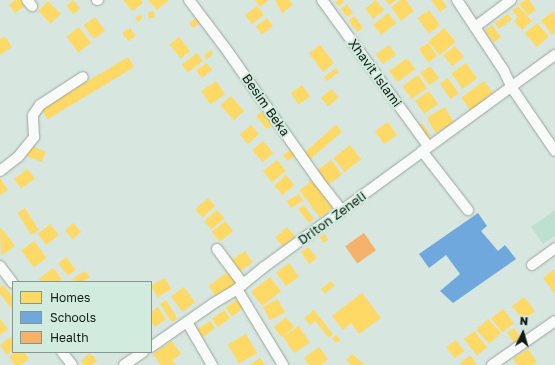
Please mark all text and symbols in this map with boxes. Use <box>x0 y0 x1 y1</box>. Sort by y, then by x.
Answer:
street label: Xhavit Islami <box>345 36 405 110</box>
street label: Besim Beka <box>239 71 293 139</box>
street label: Driton Zeneli <box>295 188 369 248</box>
legend <box>12 281 152 353</box>
text: Homes <box>50 290 90 305</box>
text: Schools <box>50 310 96 325</box>
north arrow <box>503 313 543 353</box>
text: N <box>519 314 529 327</box>
text: Health <box>50 330 89 345</box>

